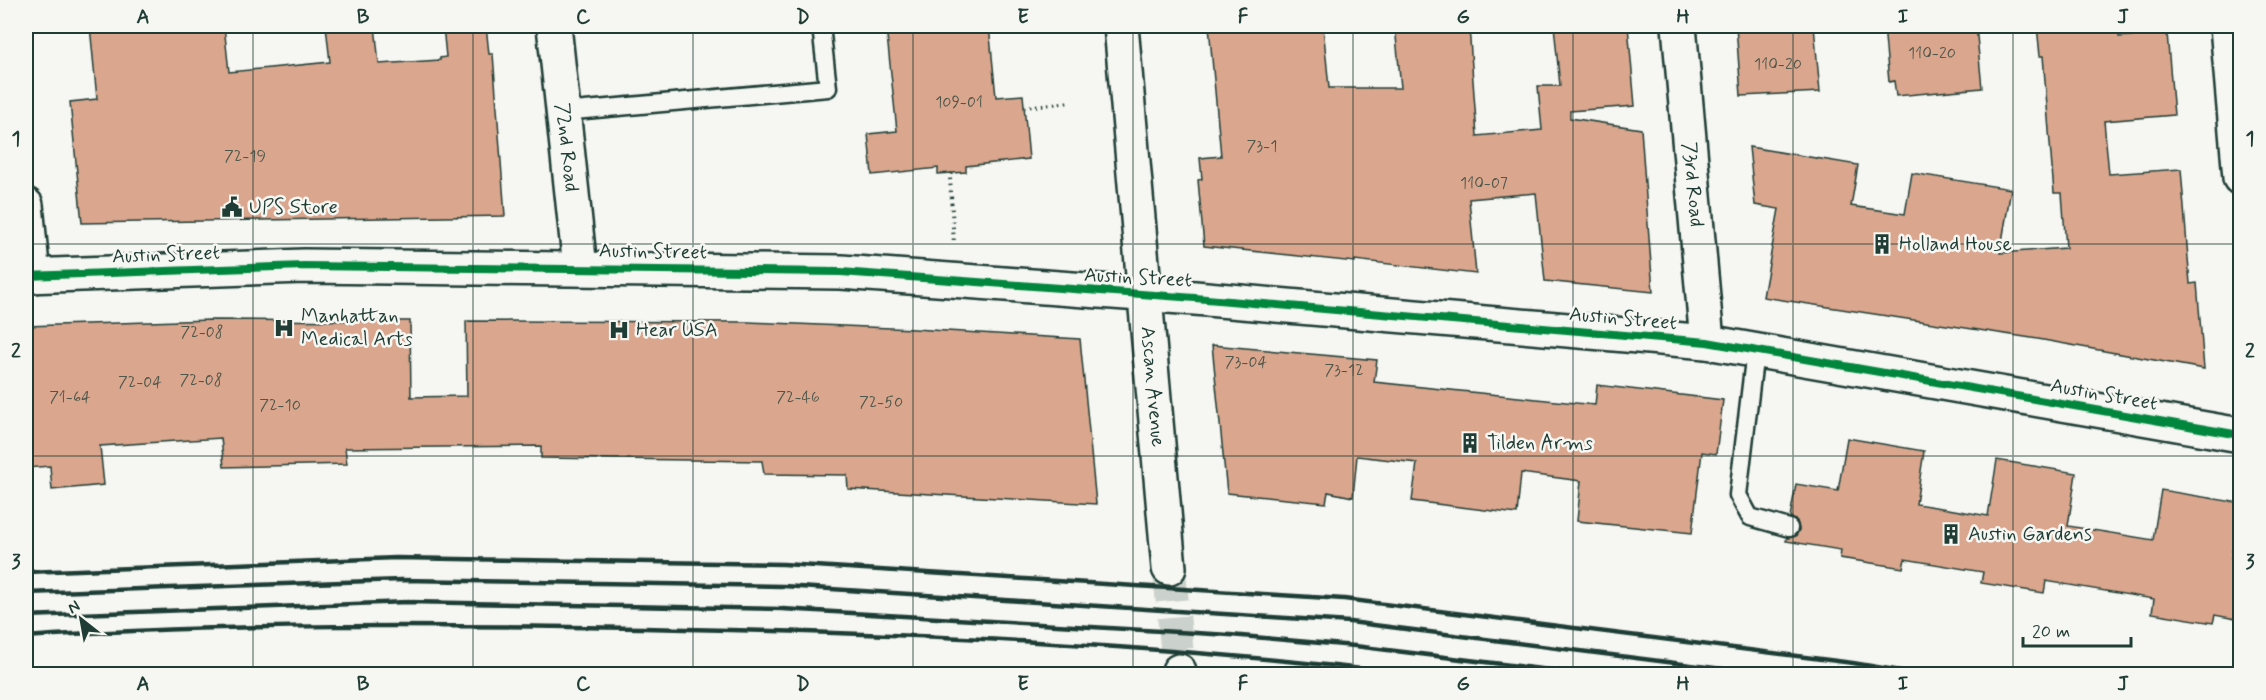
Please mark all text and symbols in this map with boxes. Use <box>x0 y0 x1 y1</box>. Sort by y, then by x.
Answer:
text: A <box>136 4 150 31</box>
text: B <box>357 4 370 31</box>
text: C <box>576 4 591 31</box>
text: D <box>796 4 810 31</box>
text: E <box>1017 4 1029 31</box>
text: F <box>1238 4 1249 31</box>
text: G <box>1456 4 1470 31</box>
text: H <box>1676 4 1690 31</box>
text: I <box>1898 4 1908 31</box>
text: J <box>2117 4 2129 31</box>
house number: 110-20 <box>1908 43 1956 64</box>
house number: 110-20 <box>1754 54 1802 75</box>
house number: 109-01 <box>935 92 983 113</box>
street label: 72nd Road <box>549 101 585 193</box>
text: 1 <box>12 126 20 153</box>
text: 1 <box>2246 126 2254 153</box>
house number: 73-1 <box>1247 136 1277 157</box>
street label: 73rd Road <box>1676 141 1710 228</box>
house number: 72-19 <box>224 146 266 167</box>
house number: 110-07 <box>1460 173 1508 194</box>
place label: UPS Store <box>249 194 338 221</box>
public building icon: UPS Store <box>220 195 244 219</box>
place label: Holland House <box>1899 231 2012 258</box>
building icon: Holland House <box>1870 232 1894 256</box>
street label: Austin Street <box>599 238 707 266</box>
street label: Austin Street <box>112 240 220 270</box>
street label: Austin Street <box>1083 262 1193 294</box>
street label: Austin Street <box>1568 301 1678 337</box>
place label: Manhattan Medical Arts <box>301 303 413 353</box>
hospital icon: Manhattan Medical Arts <box>272 316 296 340</box>
place label: Hear USA <box>636 317 718 344</box>
hospital icon: Hear USA <box>607 318 631 342</box>
house number: 72-08 <box>180 322 224 343</box>
street label: Ascan Avenue <box>1134 325 1172 448</box>
text: 2 <box>11 338 21 365</box>
text: 2 <box>2245 338 2255 365</box>
house number: 73-04 <box>1225 352 1267 373</box>
house number: 73-12 <box>1324 360 1364 381</box>
house number: 72-08 <box>179 370 223 391</box>
house number: 72-04 <box>118 372 162 393</box>
street label: Austin Street <box>2048 372 2160 418</box>
house number: 71-64 <box>49 387 91 408</box>
house number: 72-46 <box>776 387 820 408</box>
house number: 72-50 <box>859 392 903 413</box>
house number: 72-10 <box>259 395 301 416</box>
place label: Tilden Arms <box>1487 430 1593 457</box>
building icon: Tilden Arms <box>1458 431 1482 455</box>
place label: Austin Gardens <box>1968 521 2092 548</box>
building icon: Austin Gardens <box>1939 522 1963 546</box>
text: 3 <box>11 549 21 576</box>
text: 3 <box>2245 549 2255 576</box>
north arrow <box>51 589 111 649</box>
text: N <box>64 596 84 619</box>
scale bar <box>2023 610 2131 648</box>
text: 20 m <box>2032 620 2070 644</box>
text: A <box>136 671 150 698</box>
text: B <box>357 671 370 698</box>
text: C <box>576 671 591 698</box>
text: D <box>796 671 810 698</box>
text: E <box>1017 671 1029 698</box>
text: F <box>1238 671 1249 698</box>
text: G <box>1456 671 1470 698</box>
text: H <box>1676 671 1690 698</box>
text: I <box>1898 671 1908 698</box>
text: J <box>2117 671 2129 698</box>

